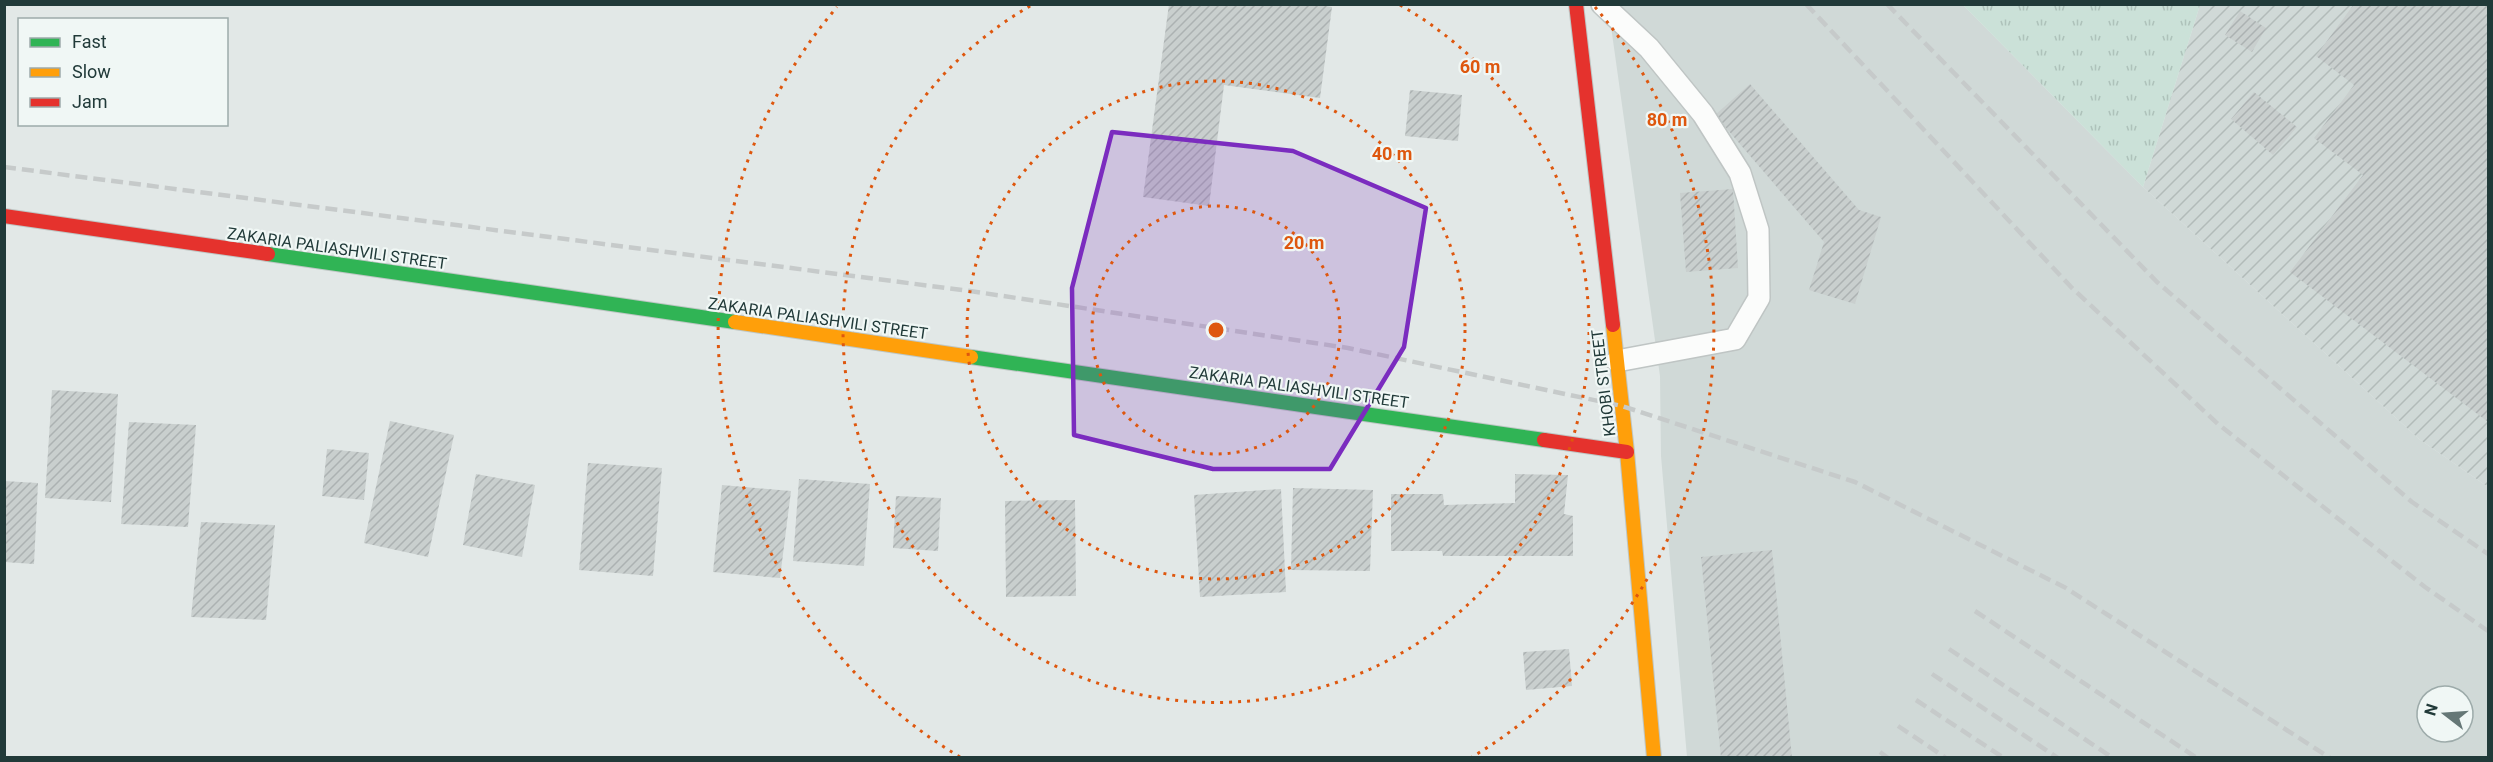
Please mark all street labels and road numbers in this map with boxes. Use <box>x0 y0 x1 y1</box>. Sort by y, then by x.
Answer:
street label: ZAKARIA PALIASHVILI STREET <box>226 224 448 273</box>
street label: ZAKARIA PALIASHVILI STREET <box>707 294 929 343</box>
street label: KHOBI STREET <box>1587 328 1619 437</box>
street label: ZAKARIA PALIASHVILI STREET <box>1188 363 1410 412</box>

